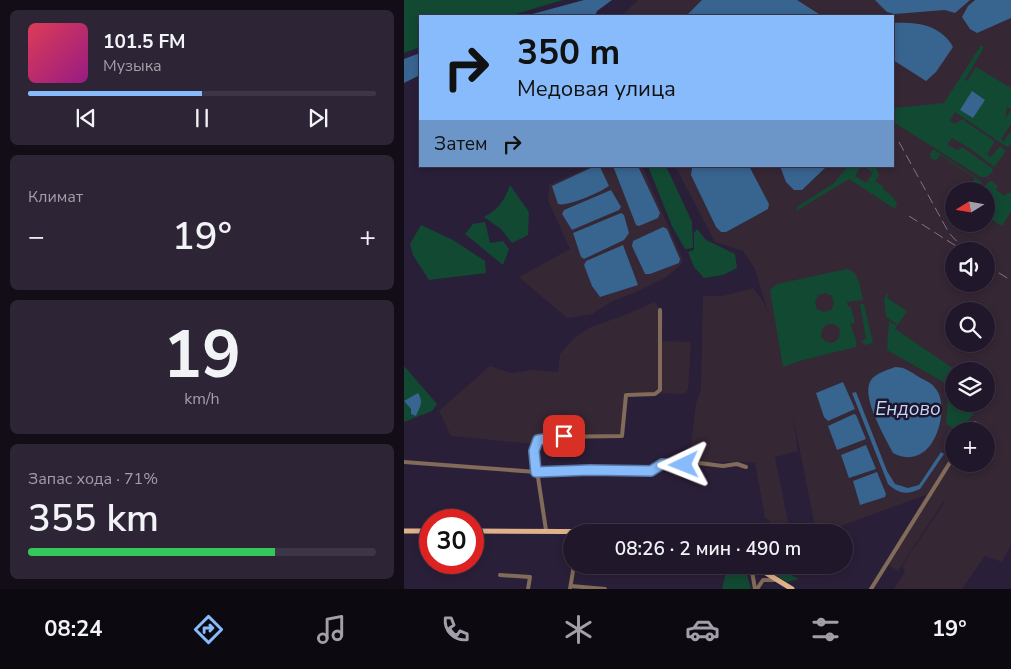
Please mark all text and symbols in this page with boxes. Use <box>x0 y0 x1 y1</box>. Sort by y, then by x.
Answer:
text: 101.5 FM <box>103 29 186 55</box>
text: 350 m <box>517 29 620 76</box>
icon: right <box>434 35 499 100</box>
text: Музыка <box>103 55 162 77</box>
text: Медовая улица <box>517 74 676 104</box>
icon: previous <box>72 104 100 132</box>
icon: pause <box>188 104 216 132</box>
icon: next <box>304 104 332 132</box>
icon: right <box>498 130 526 158</box>
text: Затем <box>434 131 488 157</box>
north arrow <box>945 182 995 232</box>
map controls <box>945 182 995 472</box>
text: Климат <box>28 186 83 208</box>
text: 19° <box>172 211 232 262</box>
text: − <box>28 218 45 256</box>
text: + <box>359 218 376 256</box>
button: sound <box>945 242 995 292</box>
button: search <box>945 302 995 352</box>
text: 19 <box>163 311 241 400</box>
button: layers <box>945 362 995 412</box>
text: km/h <box>184 388 220 410</box>
water label: Ендово <box>875 396 941 422</box>
pin <box>543 415 585 457</box>
icon: arrive <box>550 422 578 450</box>
button: + <box>945 422 995 472</box>
position arrow <box>657 438 709 490</box>
text: Запас хода · 71% <box>28 468 158 490</box>
text: 355 km <box>28 493 159 544</box>
speed limit sign: 30 <box>419 509 484 574</box>
text: 08:26 · 2 мин · 490 m <box>615 536 801 562</box>
icon: directions <box>191 612 226 647</box>
icon: music <box>314 612 349 647</box>
icon: phone <box>438 612 473 647</box>
icon: climate <box>561 612 596 647</box>
icon: car <box>685 612 720 647</box>
icon: filters <box>808 612 843 647</box>
text: 08:24 <box>44 614 103 644</box>
text: 19° <box>932 614 967 644</box>

